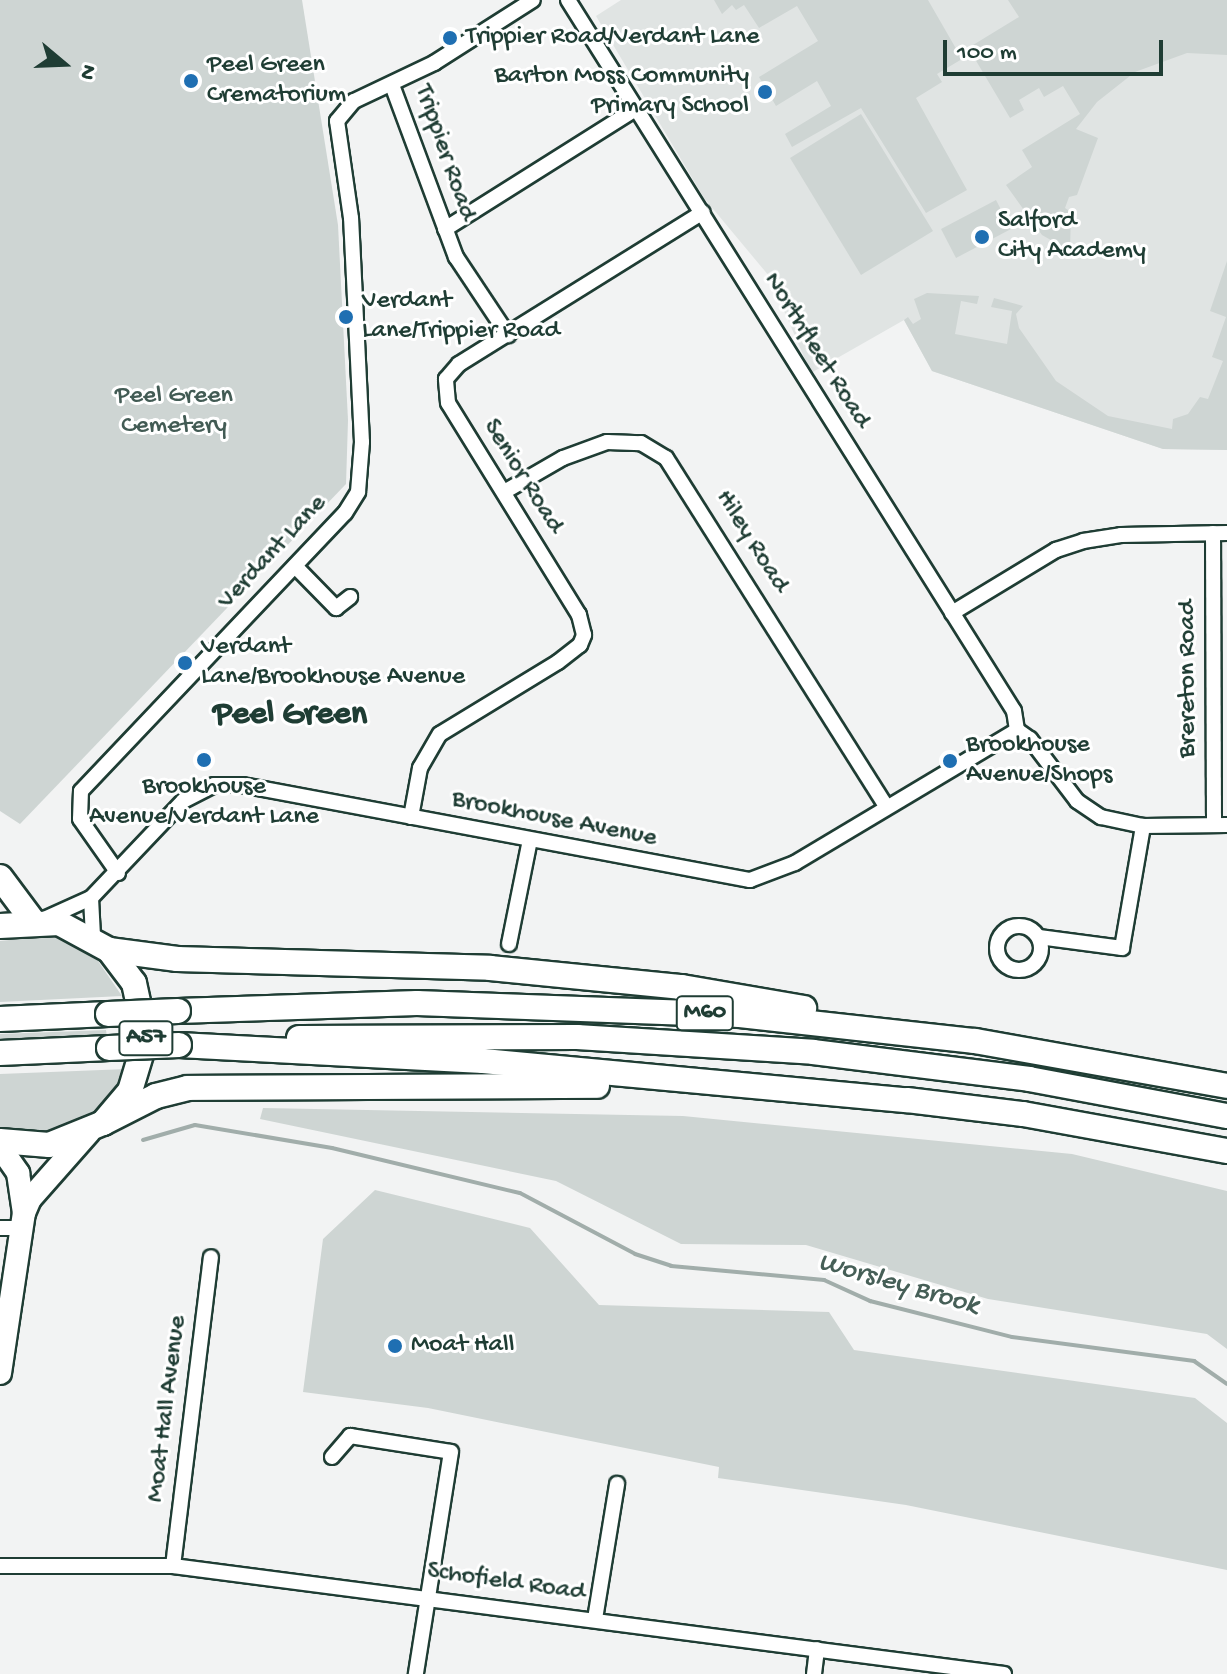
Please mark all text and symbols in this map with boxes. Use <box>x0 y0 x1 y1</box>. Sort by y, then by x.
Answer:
place label: Trippier Road/Verdant Lane <box>466 22 759 54</box>
north arrow <box>24 24 104 104</box>
scale bar <box>947 24 1167 74</box>
marker: Trippier Road/Verdant Lane <box>441 29 459 47</box>
text: 100 m <box>957 39 1017 68</box>
place label: Peel Green Crematorium <box>207 50 346 112</box>
text: N <box>72 61 101 83</box>
place label: Barton Moss Community Primary School <box>495 61 749 122</box>
marker: Peel Green Crematorium <box>182 72 200 90</box>
street label: Trippier Road <box>406 81 482 225</box>
marker: Barton Moss Community Primary School <box>756 83 774 101</box>
place label: Salford City Academy <box>998 206 1146 268</box>
marker: Salford City Academy <box>973 228 991 246</box>
street label: Northfleet Road <box>756 267 876 435</box>
place label: Verdant Lane/Trippier Road <box>362 286 560 348</box>
marker: Verdant Lane/Trippier Road <box>337 308 355 326</box>
park label: Peel Green Cemetery <box>115 381 233 442</box>
street label: Senior Road <box>475 414 569 540</box>
street label: Hiley Road <box>707 485 795 599</box>
street label: Verdant Lane <box>212 489 334 617</box>
street label: Brereton Road <box>1173 600 1205 758</box>
place label: Verdant Lane/Brookhouse Avenue <box>201 632 465 694</box>
marker: Verdant Lane/Brookhouse Avenue <box>176 654 194 672</box>
district label: Peel Green <box>213 697 367 737</box>
place label: Brookhouse Avenue/Shops <box>966 730 1112 792</box>
marker: Brookhouse Avenue/Verdant Lane <box>195 751 213 769</box>
marker: Brookhouse Avenue/Shops <box>941 752 959 770</box>
place label: Brookhouse Avenue/Verdant Lane <box>89 772 319 834</box>
street label: Brookhouse Avenue <box>449 785 659 855</box>
road number: M60 <box>675 993 735 1033</box>
road number: A57 <box>118 1018 174 1058</box>
water label: Worsley Brook <box>814 1246 982 1324</box>
street label: Moat Hall Avenue <box>141 1314 195 1504</box>
place label: Moat Hall <box>411 1330 514 1362</box>
marker: Moat Hall <box>386 1337 404 1355</box>
street label: Schofield Road <box>425 1556 587 1610</box>

